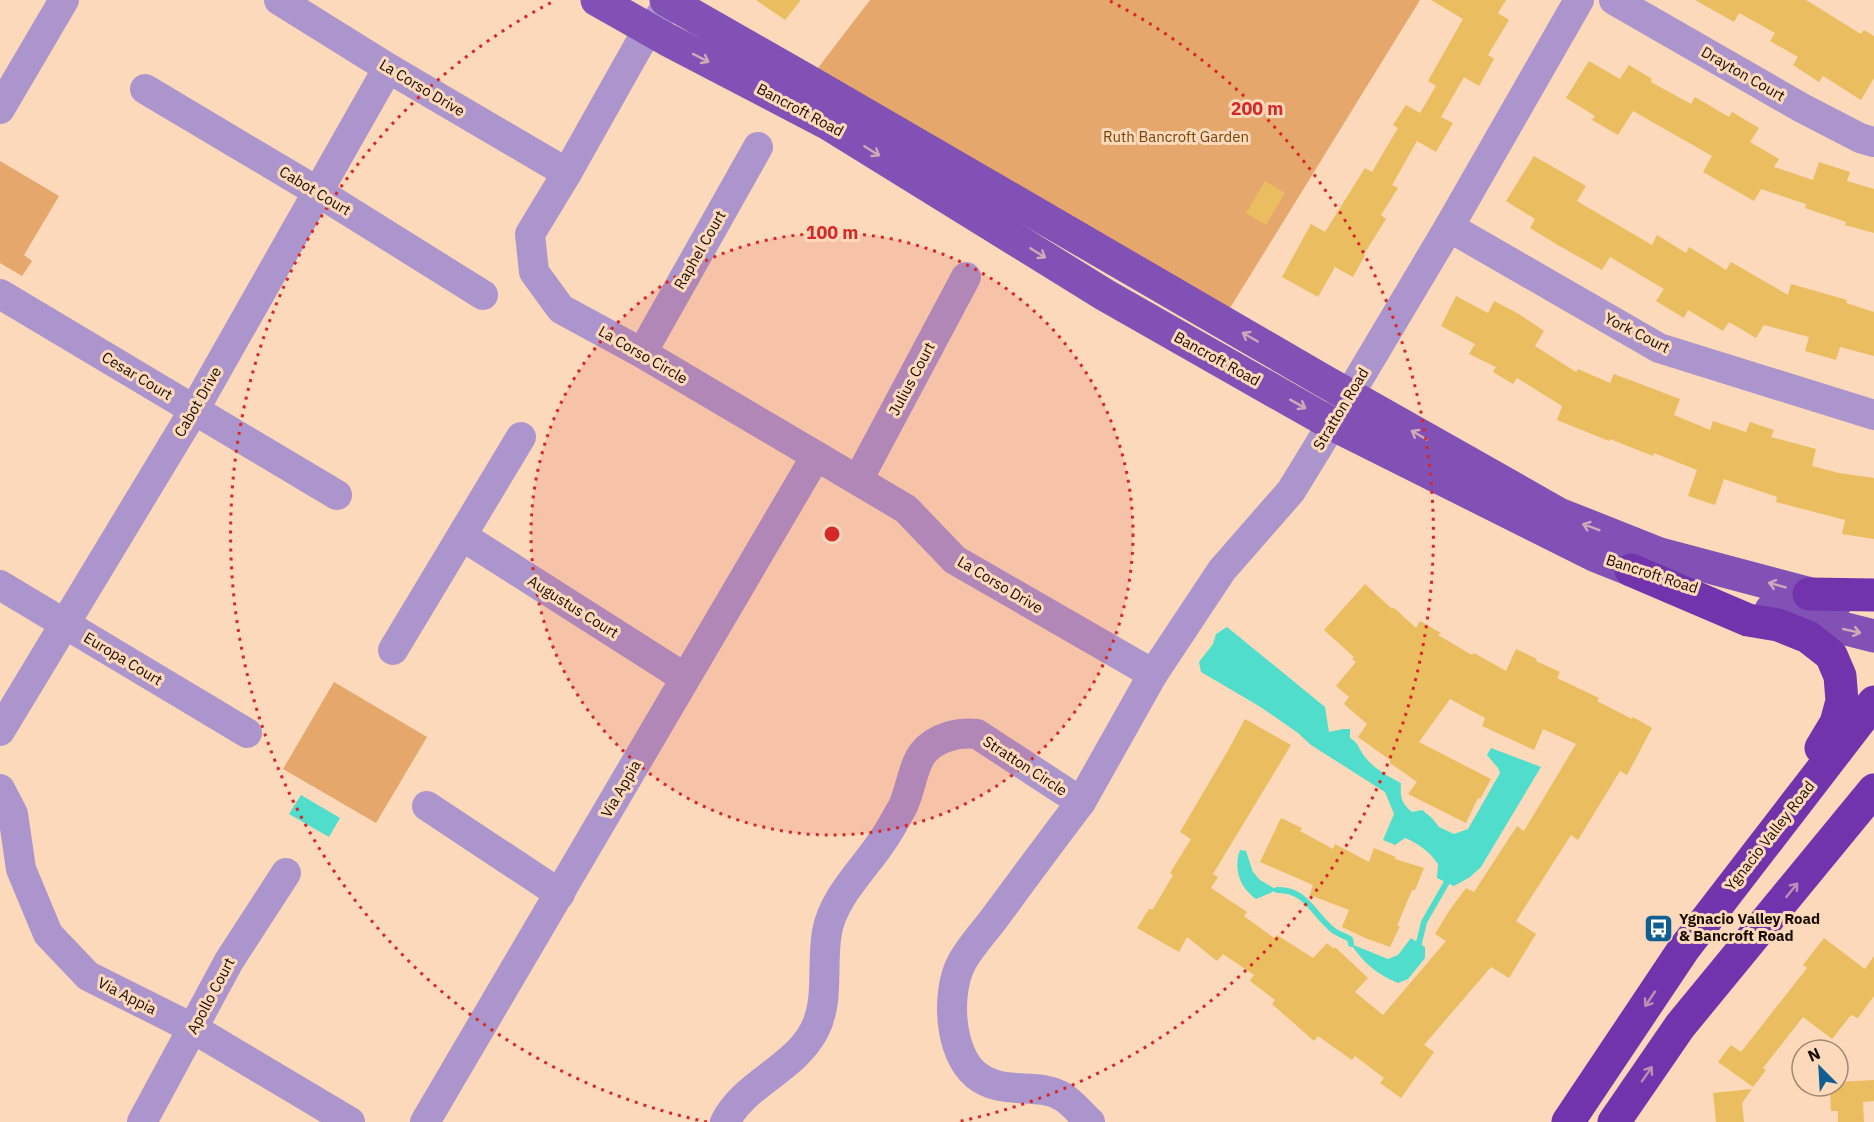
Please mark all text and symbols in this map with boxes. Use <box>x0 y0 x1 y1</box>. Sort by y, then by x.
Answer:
street label: Drayton Court <box>1698 42 1789 105</box>
one-way arrow <box>692 52 709 64</box>
street label: La Corso Drive <box>376 55 468 121</box>
street label: Bancroft Road <box>753 79 847 140</box>
text: 200 m <box>1231 97 1283 120</box>
park label: Ruth Bancroft Garden <box>1103 127 1249 146</box>
one-way arrow <box>863 145 880 157</box>
street label: Cabot Court <box>276 162 355 219</box>
street label: Raphel Court <box>669 207 730 292</box>
text: 100 m <box>806 221 858 244</box>
one-way arrow <box>1029 248 1046 260</box>
street label: York Court <box>1601 308 1673 357</box>
street label: La Corso Circle <box>595 321 691 388</box>
street label: Bancroft Road <box>1171 327 1264 390</box>
one-way arrow <box>1242 331 1259 343</box>
street label: Julius Court <box>884 339 939 419</box>
street label: Cesar Court <box>99 347 176 404</box>
street label: Cabot Drive <box>170 363 225 440</box>
street label: Stratton Road <box>1309 364 1373 453</box>
one-way arrow <box>1288 399 1306 410</box>
one-way arrow <box>1411 428 1428 440</box>
one-way arrow <box>1582 520 1601 531</box>
centre of rings <box>822 524 842 544</box>
street label: Bancroft Road <box>1604 550 1701 597</box>
street label: La Corso Drive <box>954 552 1046 618</box>
street label: Augustus Court <box>524 571 622 642</box>
one-way arrow <box>1768 579 1787 590</box>
one-way arrow <box>1842 625 1861 637</box>
street label: Europa Court <box>80 628 166 689</box>
street label: Stratton Circle <box>980 731 1071 800</box>
street label: Via Appia <box>597 757 645 821</box>
street label: Ygnacio Valley Road <box>1721 777 1818 894</box>
one-way arrow <box>1785 882 1798 898</box>
place label: Ygnacio Valley Road & Bancroft Road <box>1679 909 1820 945</box>
bus stop icon: Ygnacio Valley Road & Bancroft Road <box>1642 912 1674 944</box>
street label: Apollo Court <box>182 954 239 1037</box>
street label: Via Appia <box>95 973 160 1018</box>
one-way arrow <box>1644 990 1656 1006</box>
north arrow <box>1790 1038 1850 1098</box>
text: N <box>1805 1043 1823 1066</box>
one-way arrow <box>1641 1066 1653 1082</box>

